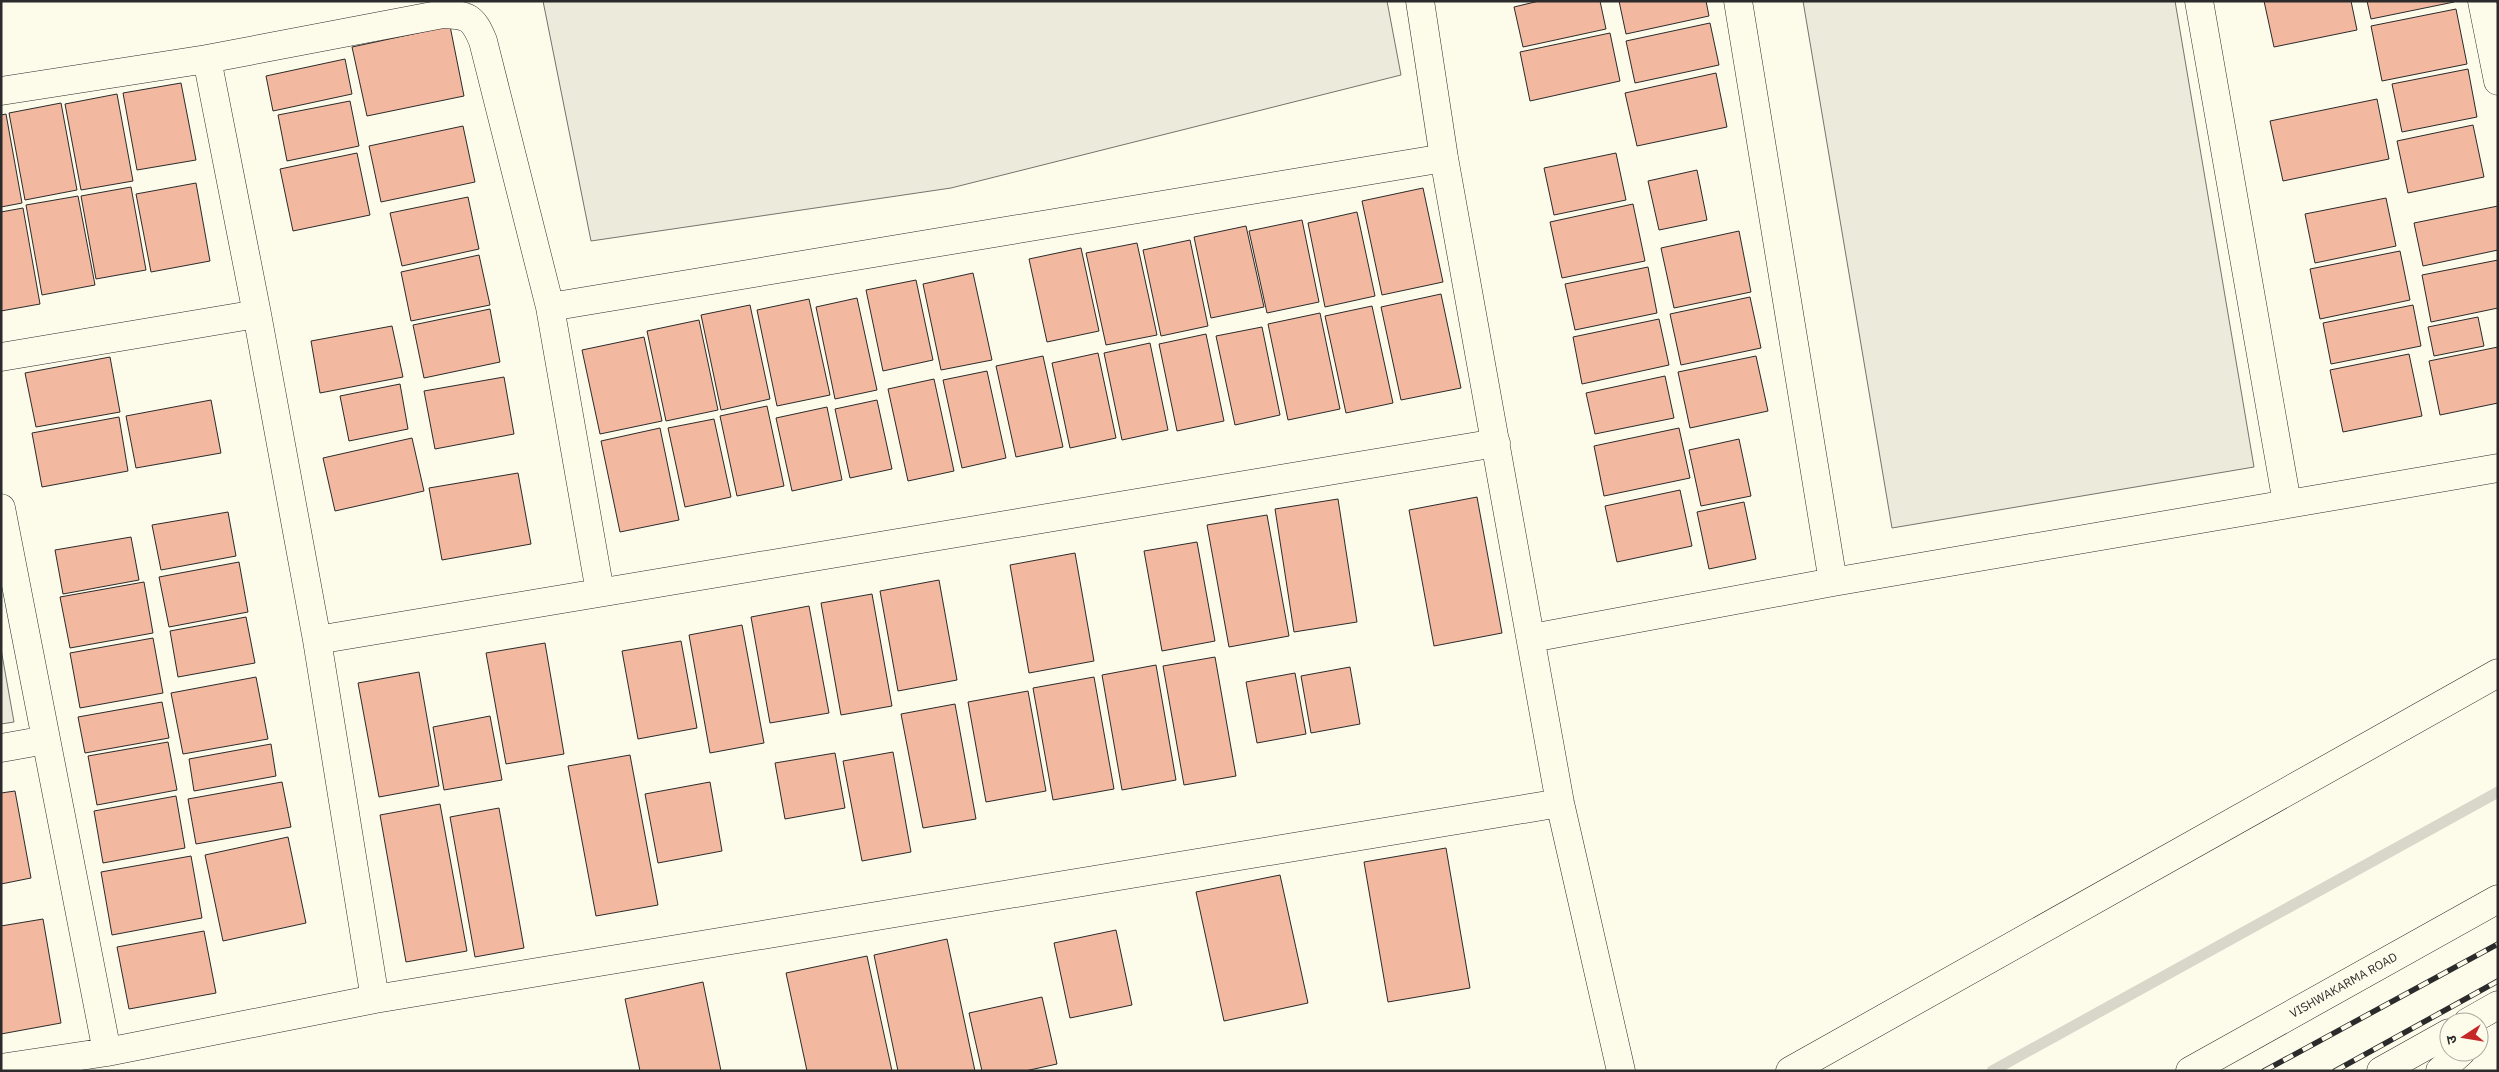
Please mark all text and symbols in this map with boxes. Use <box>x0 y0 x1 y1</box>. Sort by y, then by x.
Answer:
street label: VISHWAKARMA ROAD <box>2287 949 2400 1021</box>
north arrow <box>2439 1012 2489 1062</box>
text: उ <box>2441 1033 2461 1046</box>

